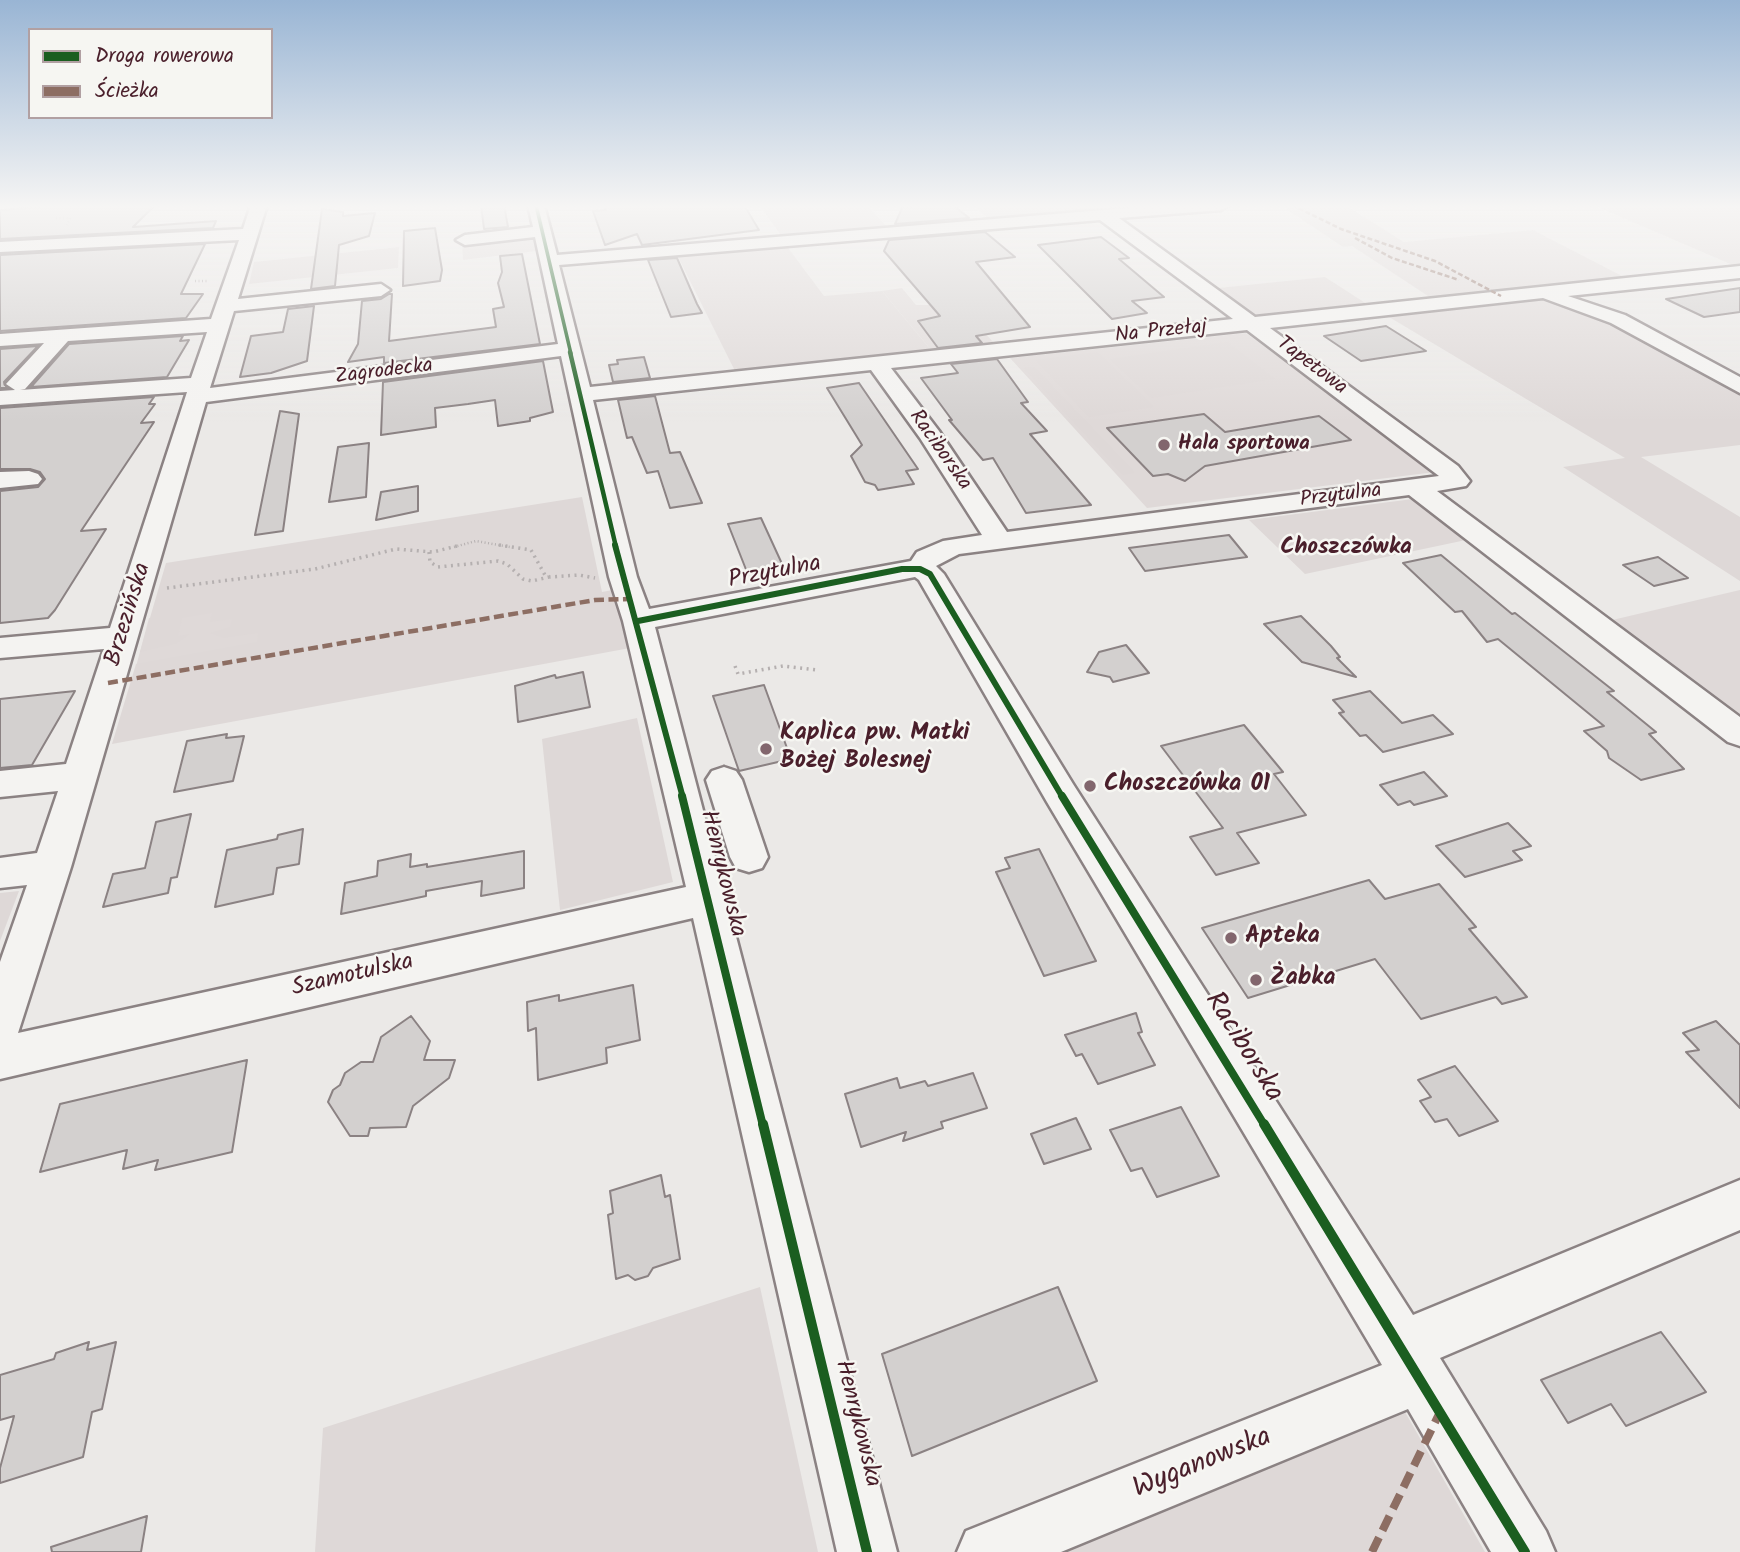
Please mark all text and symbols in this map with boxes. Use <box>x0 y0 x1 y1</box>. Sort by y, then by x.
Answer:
legend <box>28 28 273 119</box>
text: Droga rowerowa <box>95 40 234 73</box>
text: Ścieżka <box>95 75 159 108</box>
street label: Na Przełaj <box>1114 316 1208 350</box>
street label: Tapetowa <box>1271 332 1351 402</box>
street label: Zagrodecka <box>334 355 434 391</box>
street label: Raciborska <box>902 406 976 496</box>
place label: Hala sportowa <box>1178 432 1310 458</box>
marker: Hala sportowa <box>1156 437 1172 453</box>
street label: Przytulna <box>1299 480 1383 514</box>
district label: Choszczówka <box>1280 535 1412 563</box>
street label: Przytulna <box>726 551 824 597</box>
street label: Brzezińska <box>101 560 159 670</box>
place label: Kaplica pw. Matki Bożej Bolesnej <box>780 721 970 777</box>
marker: Kaplica pw. Matki Bożej Bolesnej <box>758 741 774 757</box>
place label: Choszczówka 01 <box>1104 772 1270 800</box>
marker: Choszczówka 01 <box>1082 778 1098 794</box>
street label: Henrykowska <box>691 808 751 940</box>
place label: Apteka <box>1245 924 1320 952</box>
marker: Apteka <box>1223 930 1239 946</box>
street label: Szamotulska <box>289 949 417 1005</box>
place label: Żabka <box>1270 966 1335 994</box>
marker: Żabka <box>1248 972 1264 988</box>
street label: Raciborska <box>1195 987 1289 1109</box>
street label: Henrykowska <box>826 1358 886 1490</box>
street label: Wyganowska <box>1129 1422 1277 1508</box>

